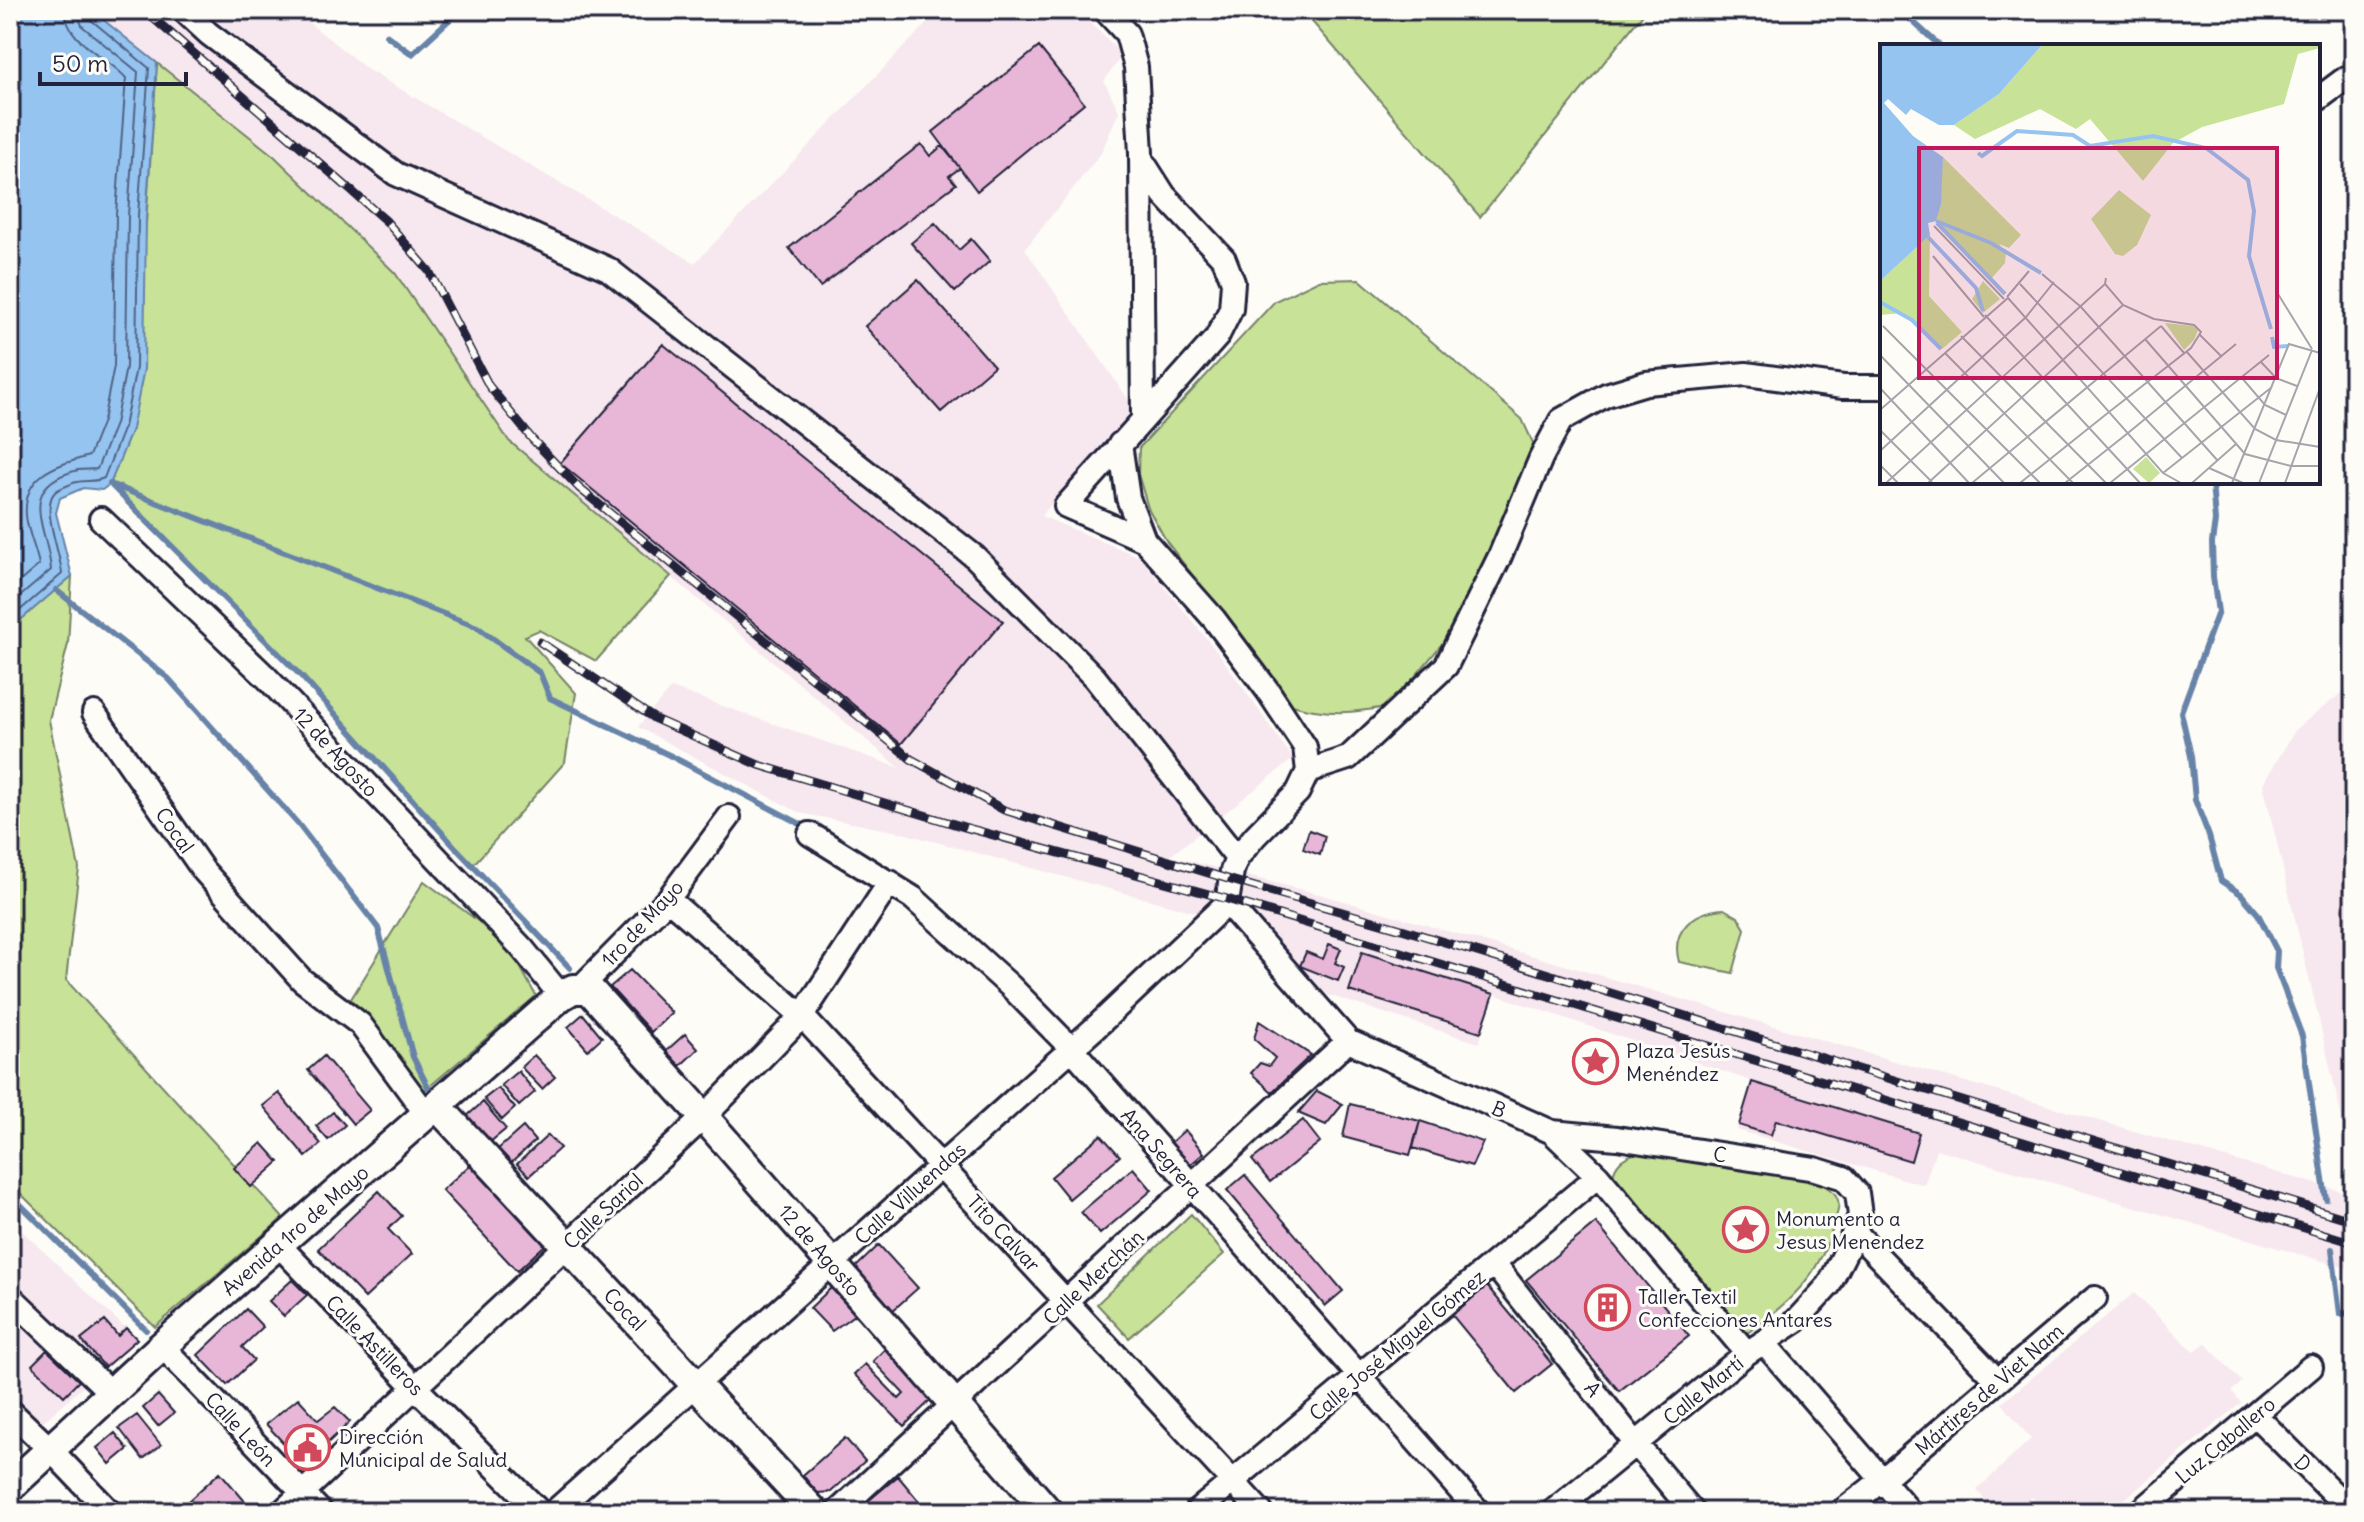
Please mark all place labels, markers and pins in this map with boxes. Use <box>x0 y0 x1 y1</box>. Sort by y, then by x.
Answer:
place icon: Plaza Jesús Menéndez <box>1571 1037 1619 1085</box>
place label: Plaza Jesús Menéndez <box>1626 1038 1730 1086</box>
place icon: Monumento a Jesus Menendez <box>1721 1205 1769 1253</box>
place label: Monumento a Jesus Menendez <box>1776 1206 1924 1254</box>
building icon: Taller Textil Confecciones Antares <box>1583 1284 1631 1332</box>
place label: Taller Textil Confecciones Antares <box>1638 1284 1832 1332</box>
public building icon: Dirección Municipal de Salud <box>284 1424 332 1472</box>
place label: Dirección Municipal de Salud <box>339 1424 507 1472</box>

